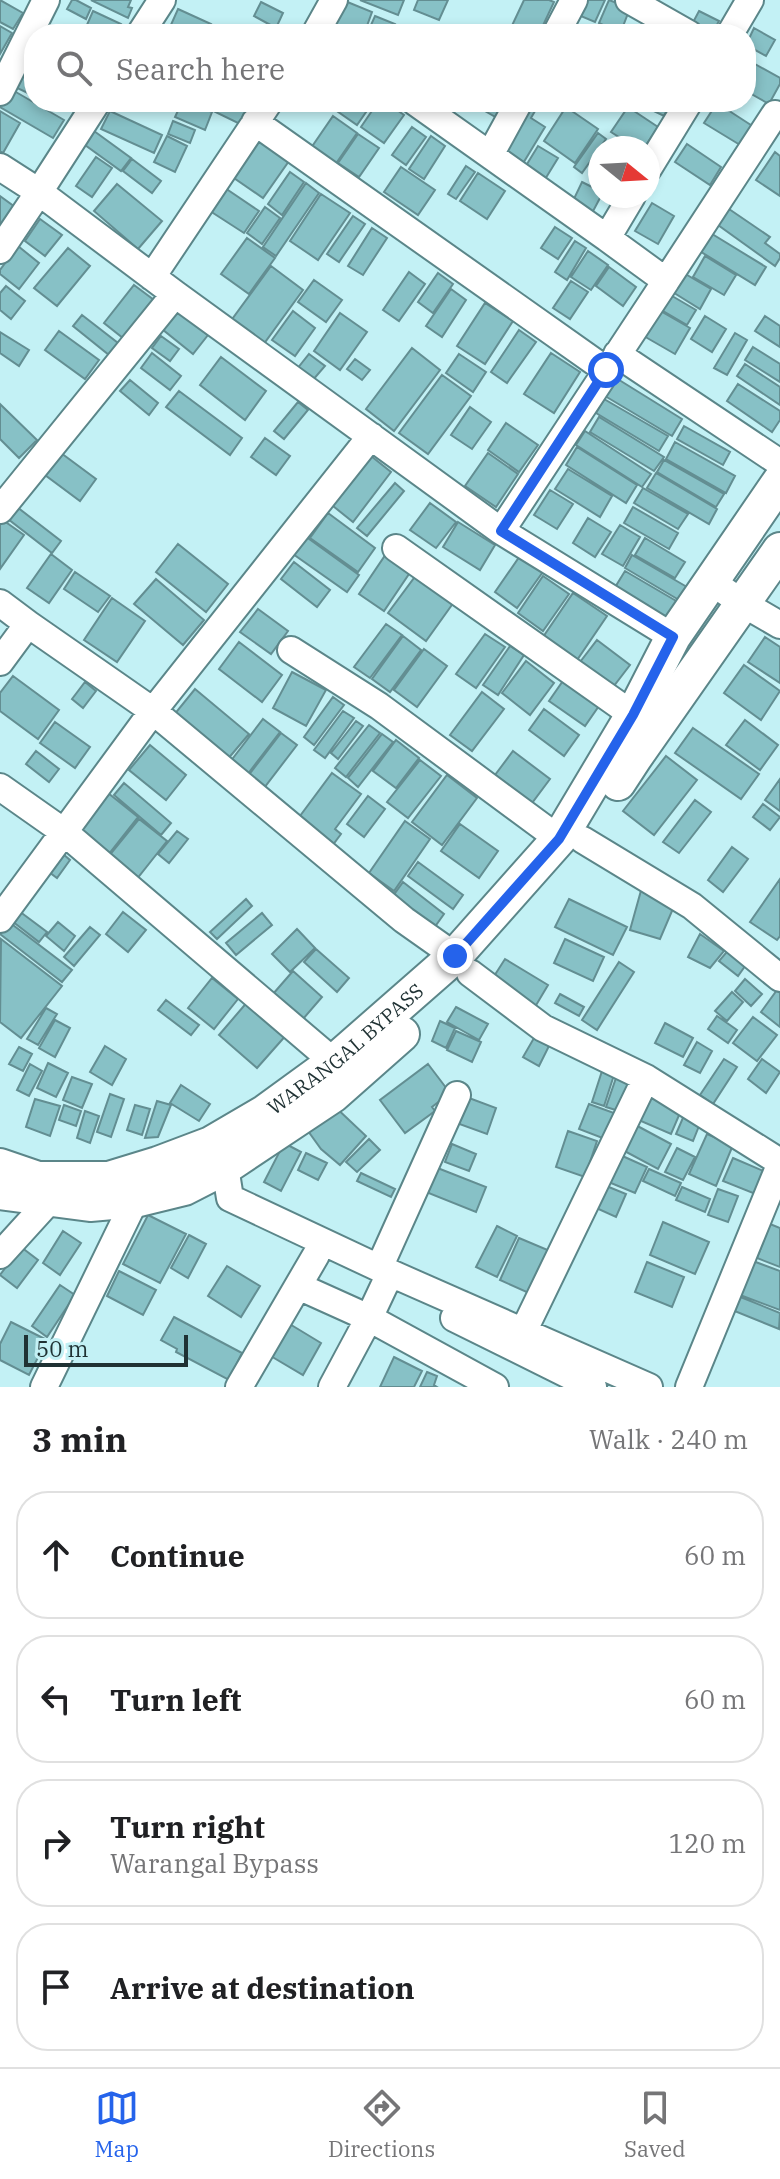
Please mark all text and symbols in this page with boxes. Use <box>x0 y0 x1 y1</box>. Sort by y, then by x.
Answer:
search box <box>24 24 756 112</box>
icon: search <box>52 46 96 90</box>
text: Search here <box>116 49 285 88</box>
north arrow <box>588 136 660 208</box>
route start <box>588 352 624 388</box>
route end <box>437 938 473 974</box>
street label: WARANGAL BYPASS <box>261 977 429 1120</box>
scale bar <box>24 1331 188 1367</box>
text: 50 m <box>36 1334 88 1363</box>
text: 3 min <box>32 1417 127 1461</box>
text: Walk · 240 m <box>589 1422 748 1456</box>
icon: ahead <box>34 1533 78 1577</box>
text: Continue <box>110 1536 245 1575</box>
text: 60 m <box>684 1538 746 1572</box>
icon: left <box>34 1677 78 1721</box>
text: Turn left <box>110 1680 242 1719</box>
text: 60 m <box>684 1682 746 1716</box>
text: Turn right <box>110 1807 265 1846</box>
icon: right <box>34 1821 78 1865</box>
text: 120 m <box>668 1826 746 1860</box>
text: Warangal Bypass <box>110 1846 319 1880</box>
icon: arrive <box>34 1965 78 2009</box>
text: Arrive at destination <box>110 1968 415 2007</box>
tab: Map <box>94 2086 139 2163</box>
tab: Directions <box>328 2086 435 2163</box>
tab: Saved <box>624 2086 686 2163</box>

